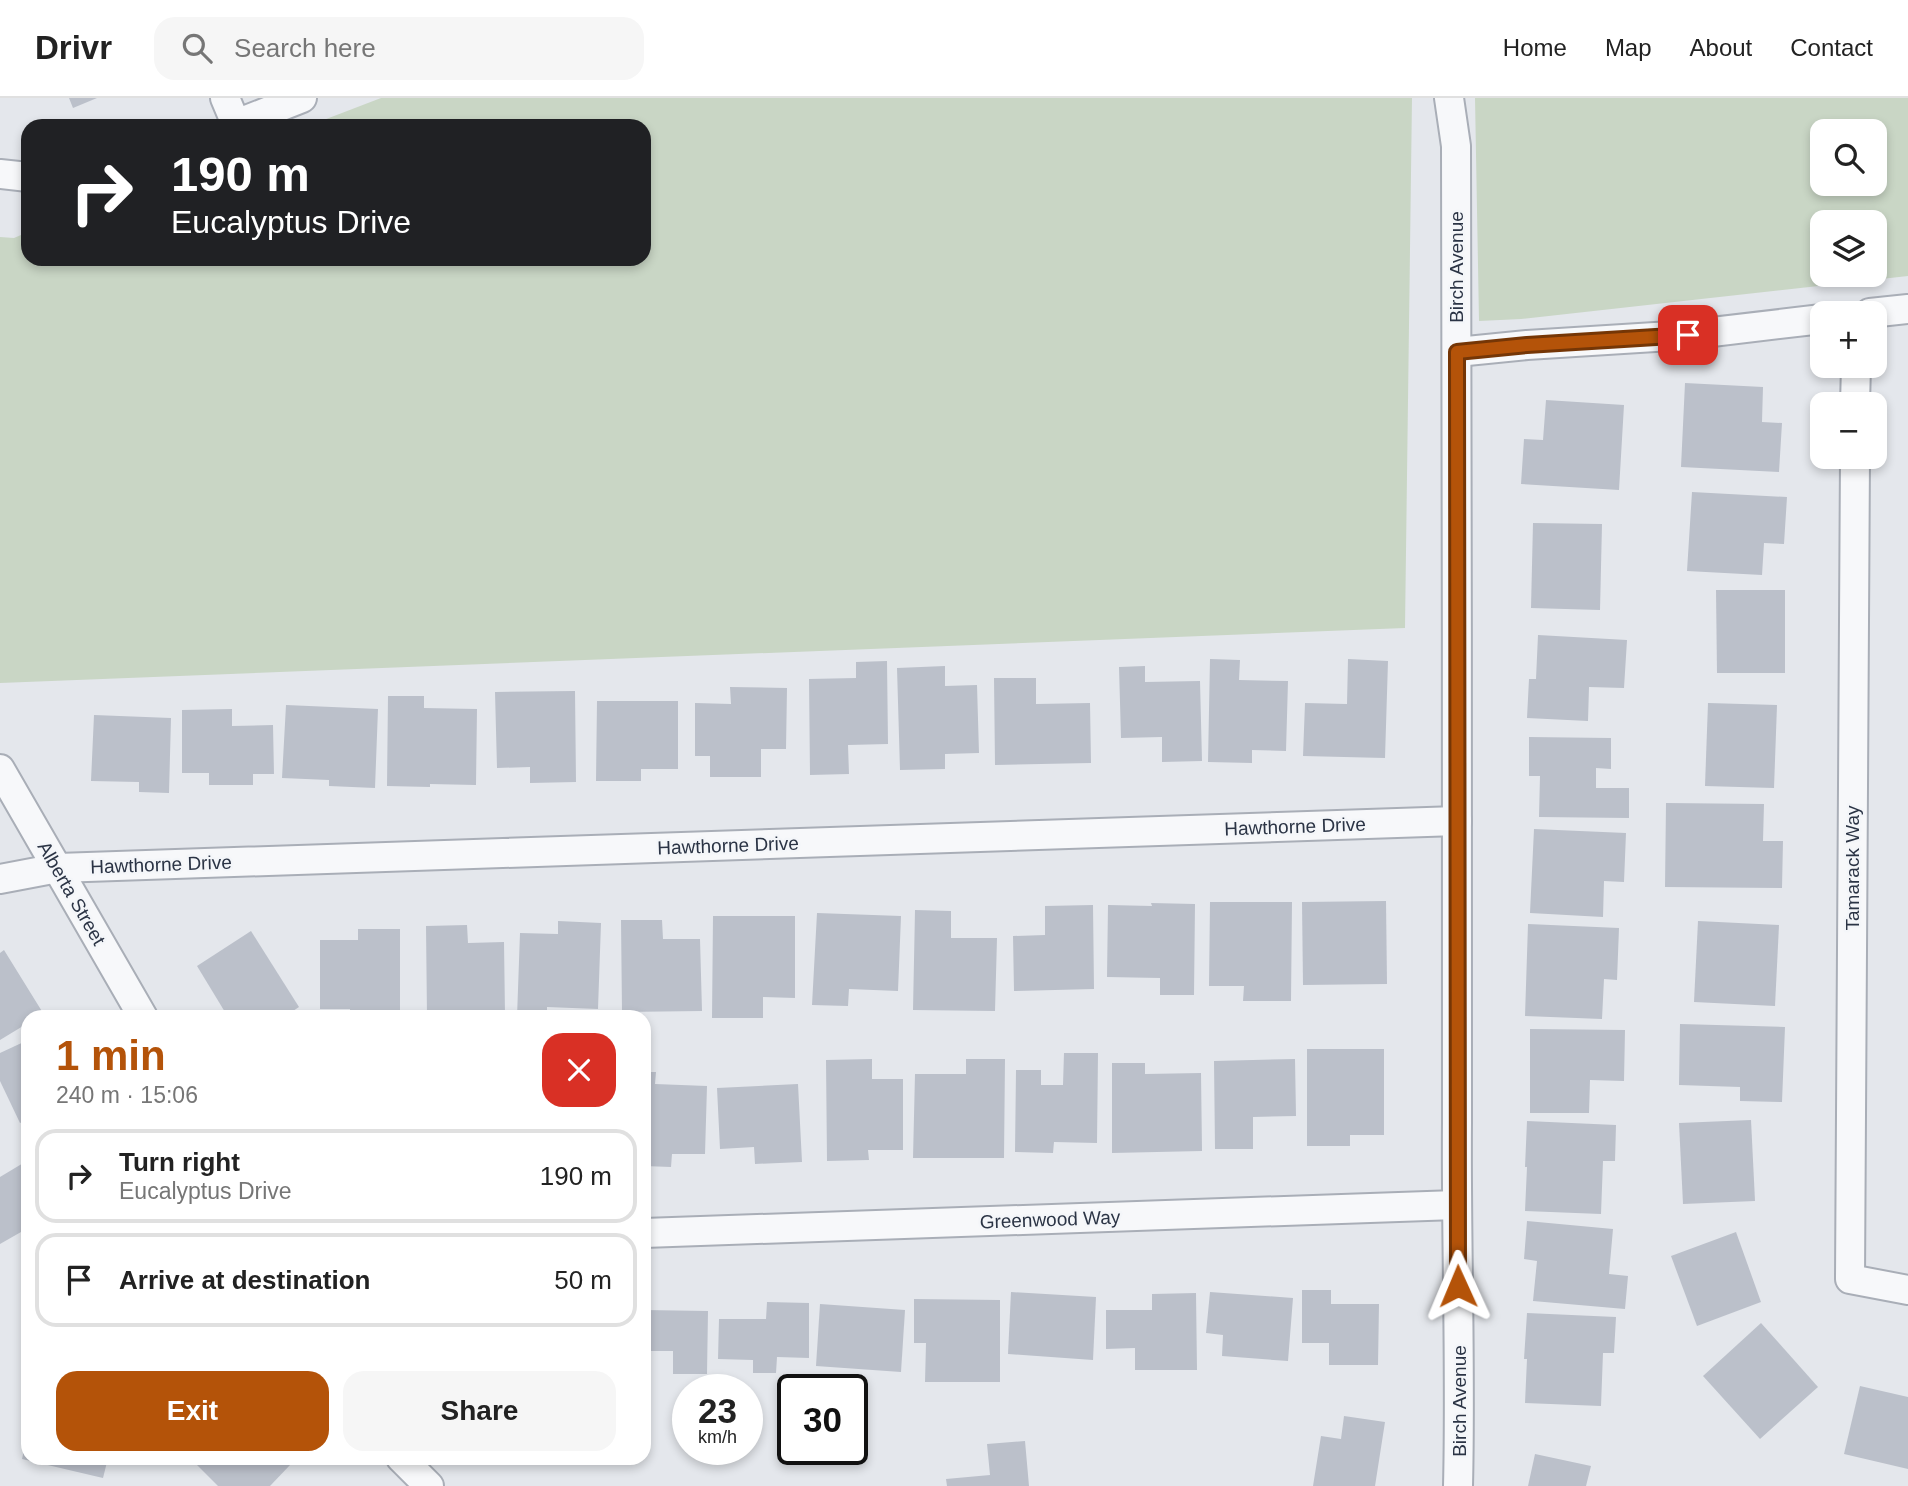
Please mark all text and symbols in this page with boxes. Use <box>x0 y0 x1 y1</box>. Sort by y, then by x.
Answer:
search box <box>154 17 644 80</box>
text: Drivr <box>35 29 112 66</box>
icon: search <box>178 29 216 67</box>
text: Search here <box>234 33 376 63</box>
text: Home <box>1503 34 1567 61</box>
text: Map <box>1605 34 1652 61</box>
text: About <box>1690 34 1752 61</box>
text: Contact <box>1790 34 1873 61</box>
map controls <box>1810 119 1887 469</box>
button: search <box>1810 119 1887 196</box>
icon: right <box>56 147 147 238</box>
text: 190 m <box>171 147 310 201</box>
text: Eucalyptus Drive <box>171 204 411 240</box>
button: layers <box>1810 210 1887 287</box>
street label: Birch Avenue <box>1446 211 1467 323</box>
button: + <box>1810 301 1887 378</box>
pin <box>1658 305 1718 365</box>
icon: arrive <box>1669 316 1707 354</box>
button: − <box>1810 392 1887 469</box>
street label: Tamarack Way <box>1842 805 1863 930</box>
street label: Hawthorne Drive <box>1224 814 1366 839</box>
street label: Hawthorne Drive <box>657 833 799 858</box>
street label: Alberta Street <box>33 838 110 949</box>
street label: Hawthorne Drive <box>90 852 232 877</box>
text: 1 min <box>56 1032 166 1079</box>
button: close <box>542 1033 616 1107</box>
text: 240 m · 15:06 <box>56 1082 198 1108</box>
text: Turn right <box>119 1147 240 1177</box>
icon: right <box>60 1157 98 1195</box>
text: 190 m <box>540 1161 612 1191</box>
text: Eucalyptus Drive <box>119 1178 292 1204</box>
street label: Greenwood Way <box>979 1207 1121 1232</box>
position arrow <box>1421 1249 1495 1323</box>
icon: arrive <box>60 1261 98 1299</box>
text: Arrive at destination <box>119 1265 370 1295</box>
text: 50 m <box>554 1265 612 1295</box>
street label: Birch Avenue <box>1449 1345 1470 1457</box>
button: Exit <box>56 1371 329 1451</box>
button: Share <box>343 1371 616 1451</box>
speed limit sign: 30 <box>777 1374 868 1465</box>
text: 23 <box>698 1391 737 1430</box>
text: km/h <box>698 1427 737 1447</box>

